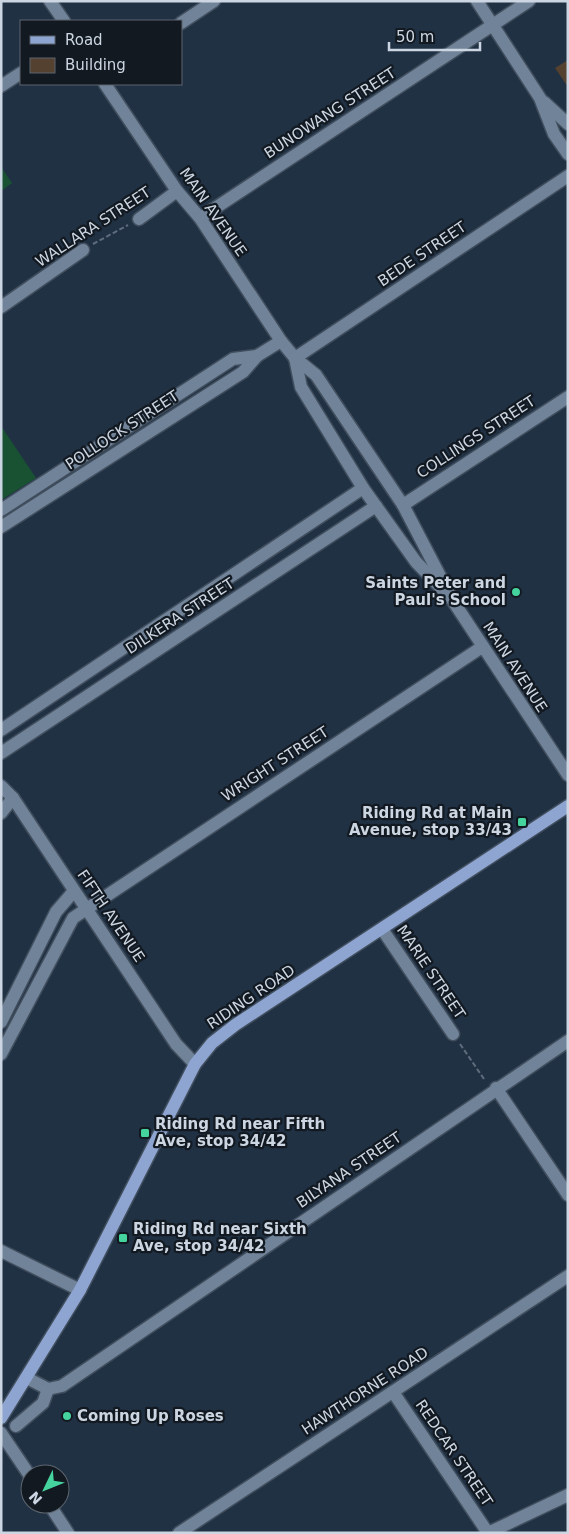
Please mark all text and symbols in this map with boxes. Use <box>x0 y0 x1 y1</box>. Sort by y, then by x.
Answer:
legend <box>20 20 182 85</box>
scale bar <box>389 20 480 52</box>
text: 50 m <box>396 28 434 46</box>
text: Road <box>65 31 103 49</box>
text: Building <box>65 56 126 74</box>
street label: BUNOWANG STREET <box>261 63 400 162</box>
street label: MAIN AVENUE <box>176 164 250 260</box>
street label: WALLARA STREET <box>32 183 155 271</box>
street label: BEDE STREET <box>374 217 470 290</box>
street label: POLLOCK STREET <box>62 386 183 473</box>
street label: COLLINGS STREET <box>413 391 539 482</box>
street label: DILKERA STREET <box>122 574 238 658</box>
place label: Saints Peter and Paul's School <box>365 574 506 609</box>
marker: Saints Peter and Paul's School <box>510 586 522 598</box>
street label: MAIN AVENUE <box>479 618 551 716</box>
street label: WRIGHT STREET <box>218 722 332 805</box>
place label: Riding Rd at Main Avenue, stop 33/43 <box>349 804 512 839</box>
marker: Riding Rd at Main Avenue, stop 33/43 <box>516 816 528 828</box>
street label: FIFTH AVENUE <box>74 866 148 966</box>
street label: MARIE STREET <box>393 922 470 1023</box>
street label: RIDING ROAD <box>204 961 298 1033</box>
place label: Riding Rd near Fifth Ave, stop 34/42 <box>155 1115 325 1150</box>
marker: Riding Rd near Fifth Ave, stop 34/42 <box>139 1127 151 1139</box>
street label: BILYANA STREET <box>293 1128 406 1212</box>
place label: Riding Rd near Sixth Ave, stop 34/42 <box>133 1220 307 1255</box>
marker: Riding Rd near Sixth Ave, stop 34/42 <box>117 1232 129 1244</box>
street label: HAWTHORNE ROAD <box>298 1343 432 1439</box>
street label: REDCAR STREET <box>412 1396 497 1510</box>
place label: Coming Up Roses <box>77 1407 224 1425</box>
marker: Coming Up Roses <box>61 1410 73 1422</box>
north arrow <box>20 1464 70 1514</box>
text: N <box>26 1488 45 1508</box>

